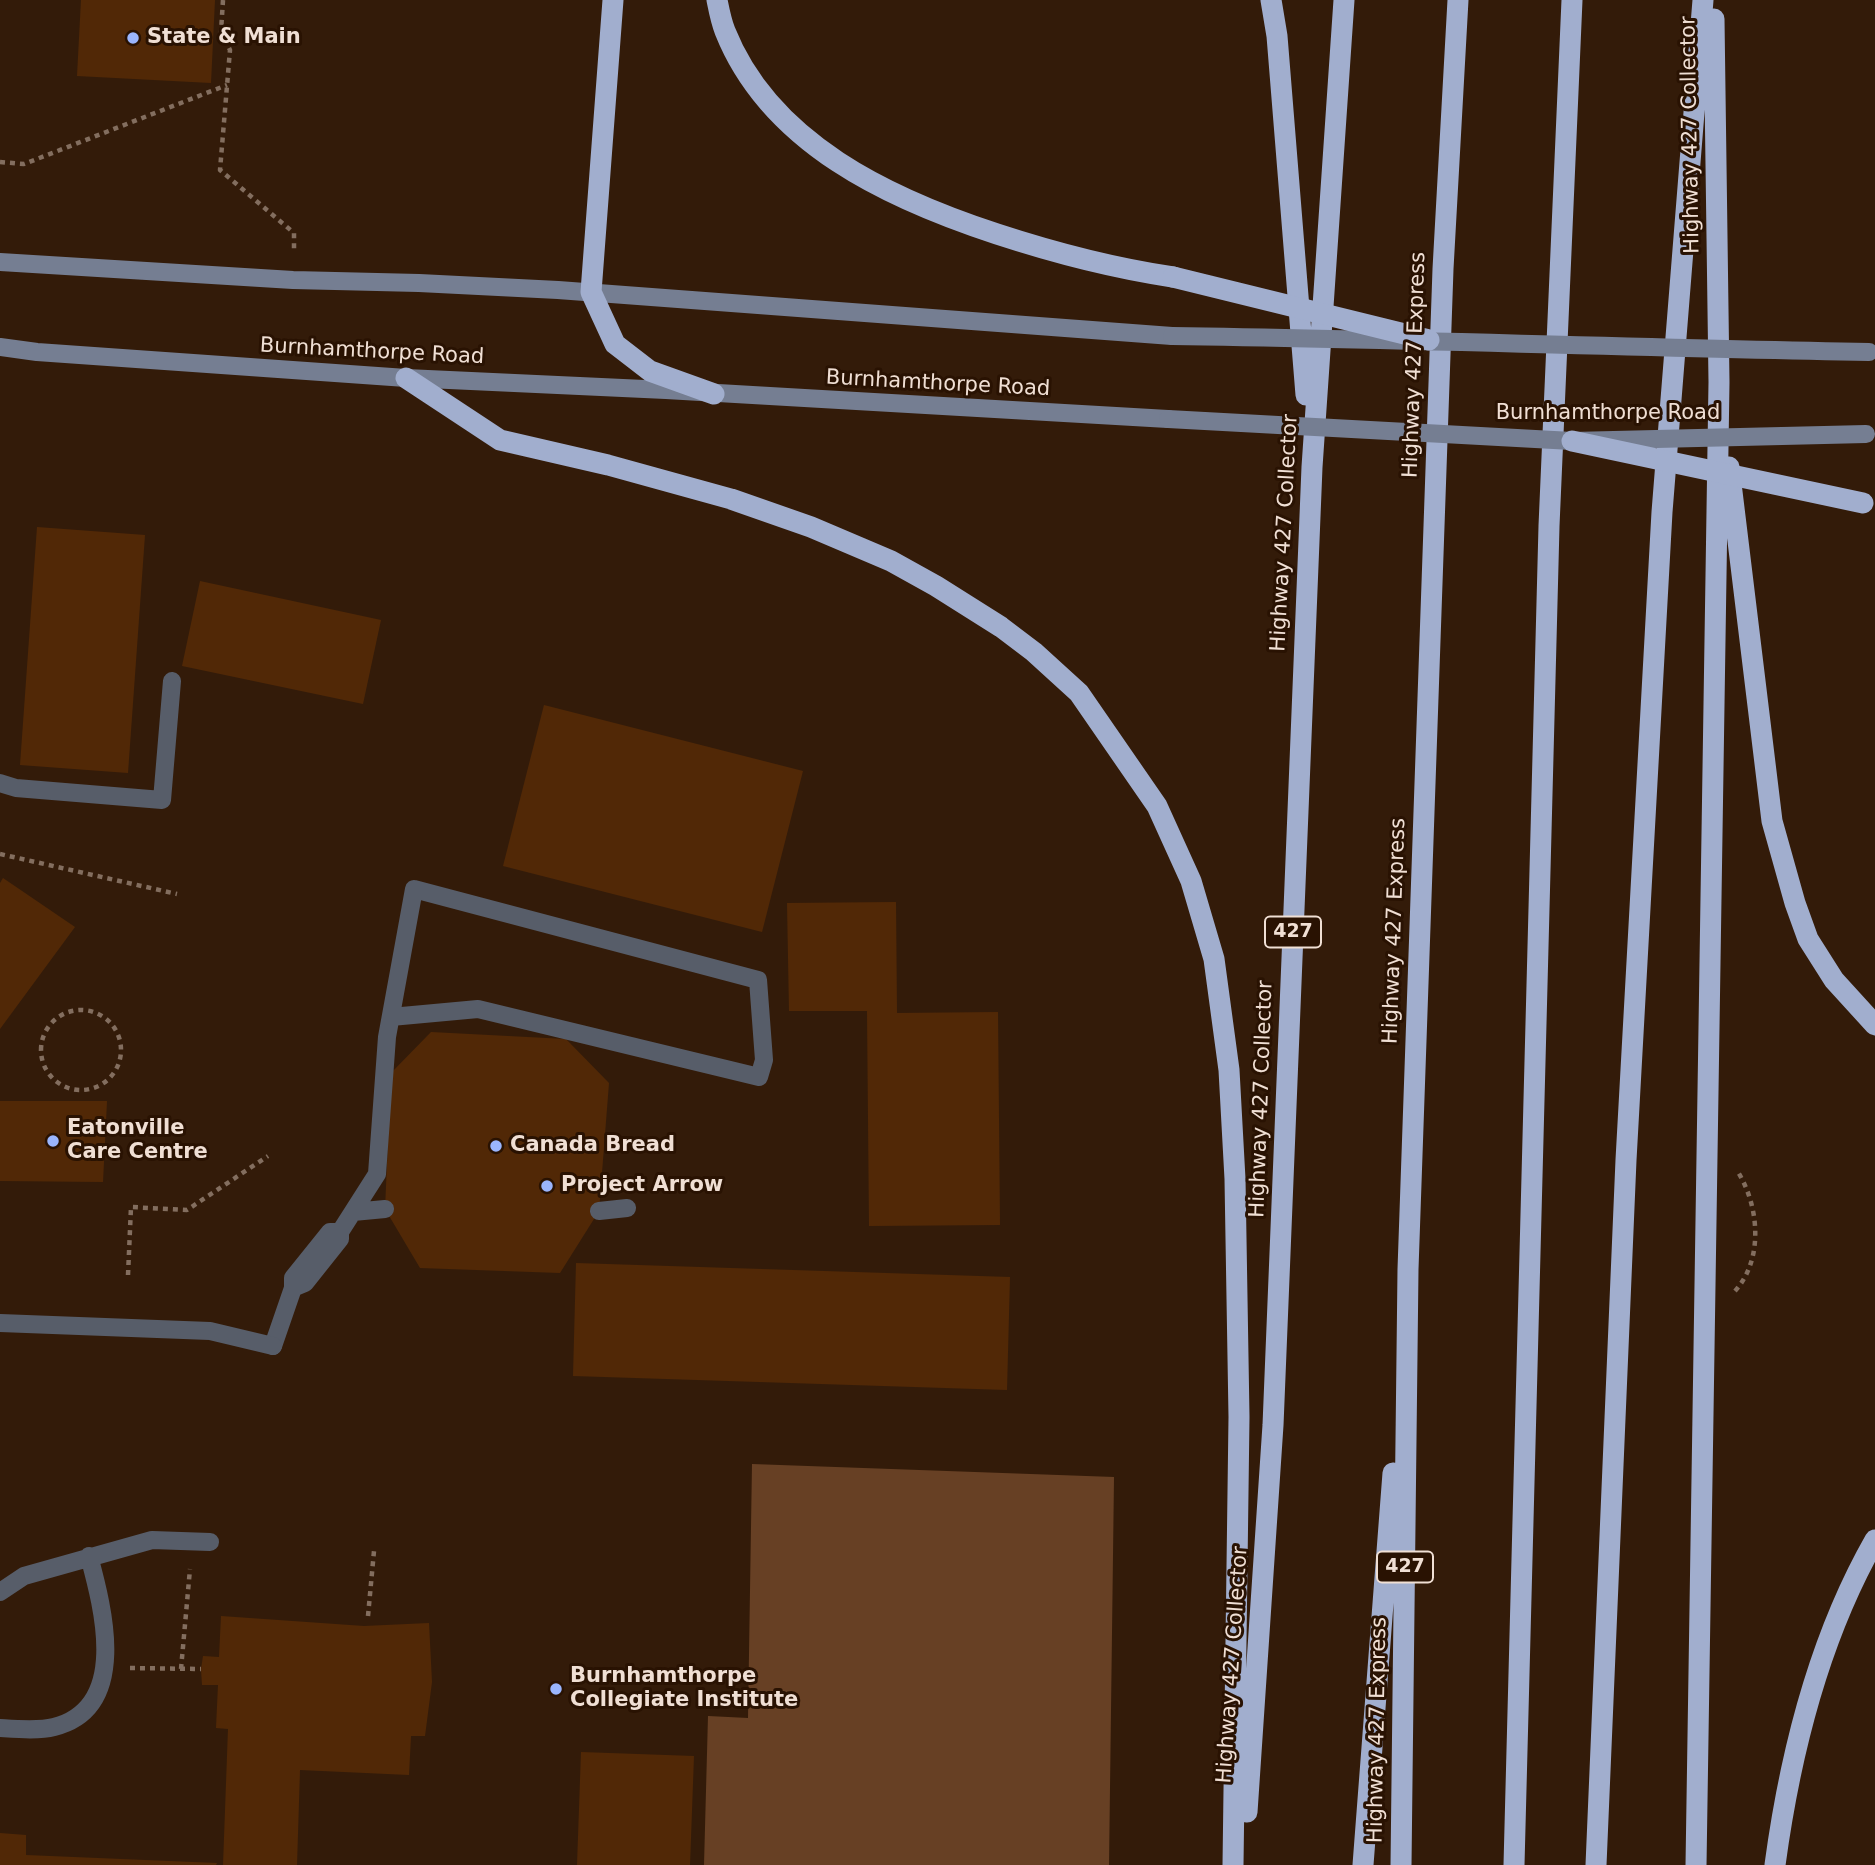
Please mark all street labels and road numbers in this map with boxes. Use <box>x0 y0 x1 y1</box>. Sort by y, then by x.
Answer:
street label: Highway 427 Collector <box>1676 16 1706 254</box>
street label: Highway 427 Express <box>1398 252 1432 478</box>
street label: Burnhamthorpe Road <box>259 334 485 370</box>
street label: Burnhamthorpe Road <box>825 366 1051 402</box>
street label: Burnhamthorpe Road <box>1496 401 1720 427</box>
street label: Highway 427 Collector <box>1266 414 1304 652</box>
street label: Highway 427 Express <box>1378 818 1412 1044</box>
road number: 427 <box>1265 916 1321 948</box>
street label: Highway 427 Collector <box>1245 980 1279 1218</box>
street label: Highway 427 Collector <box>1212 1546 1254 1784</box>
road number: 427 <box>1377 1552 1433 1582</box>
street label: Highway 427 Express <box>1363 1617 1393 1843</box>

